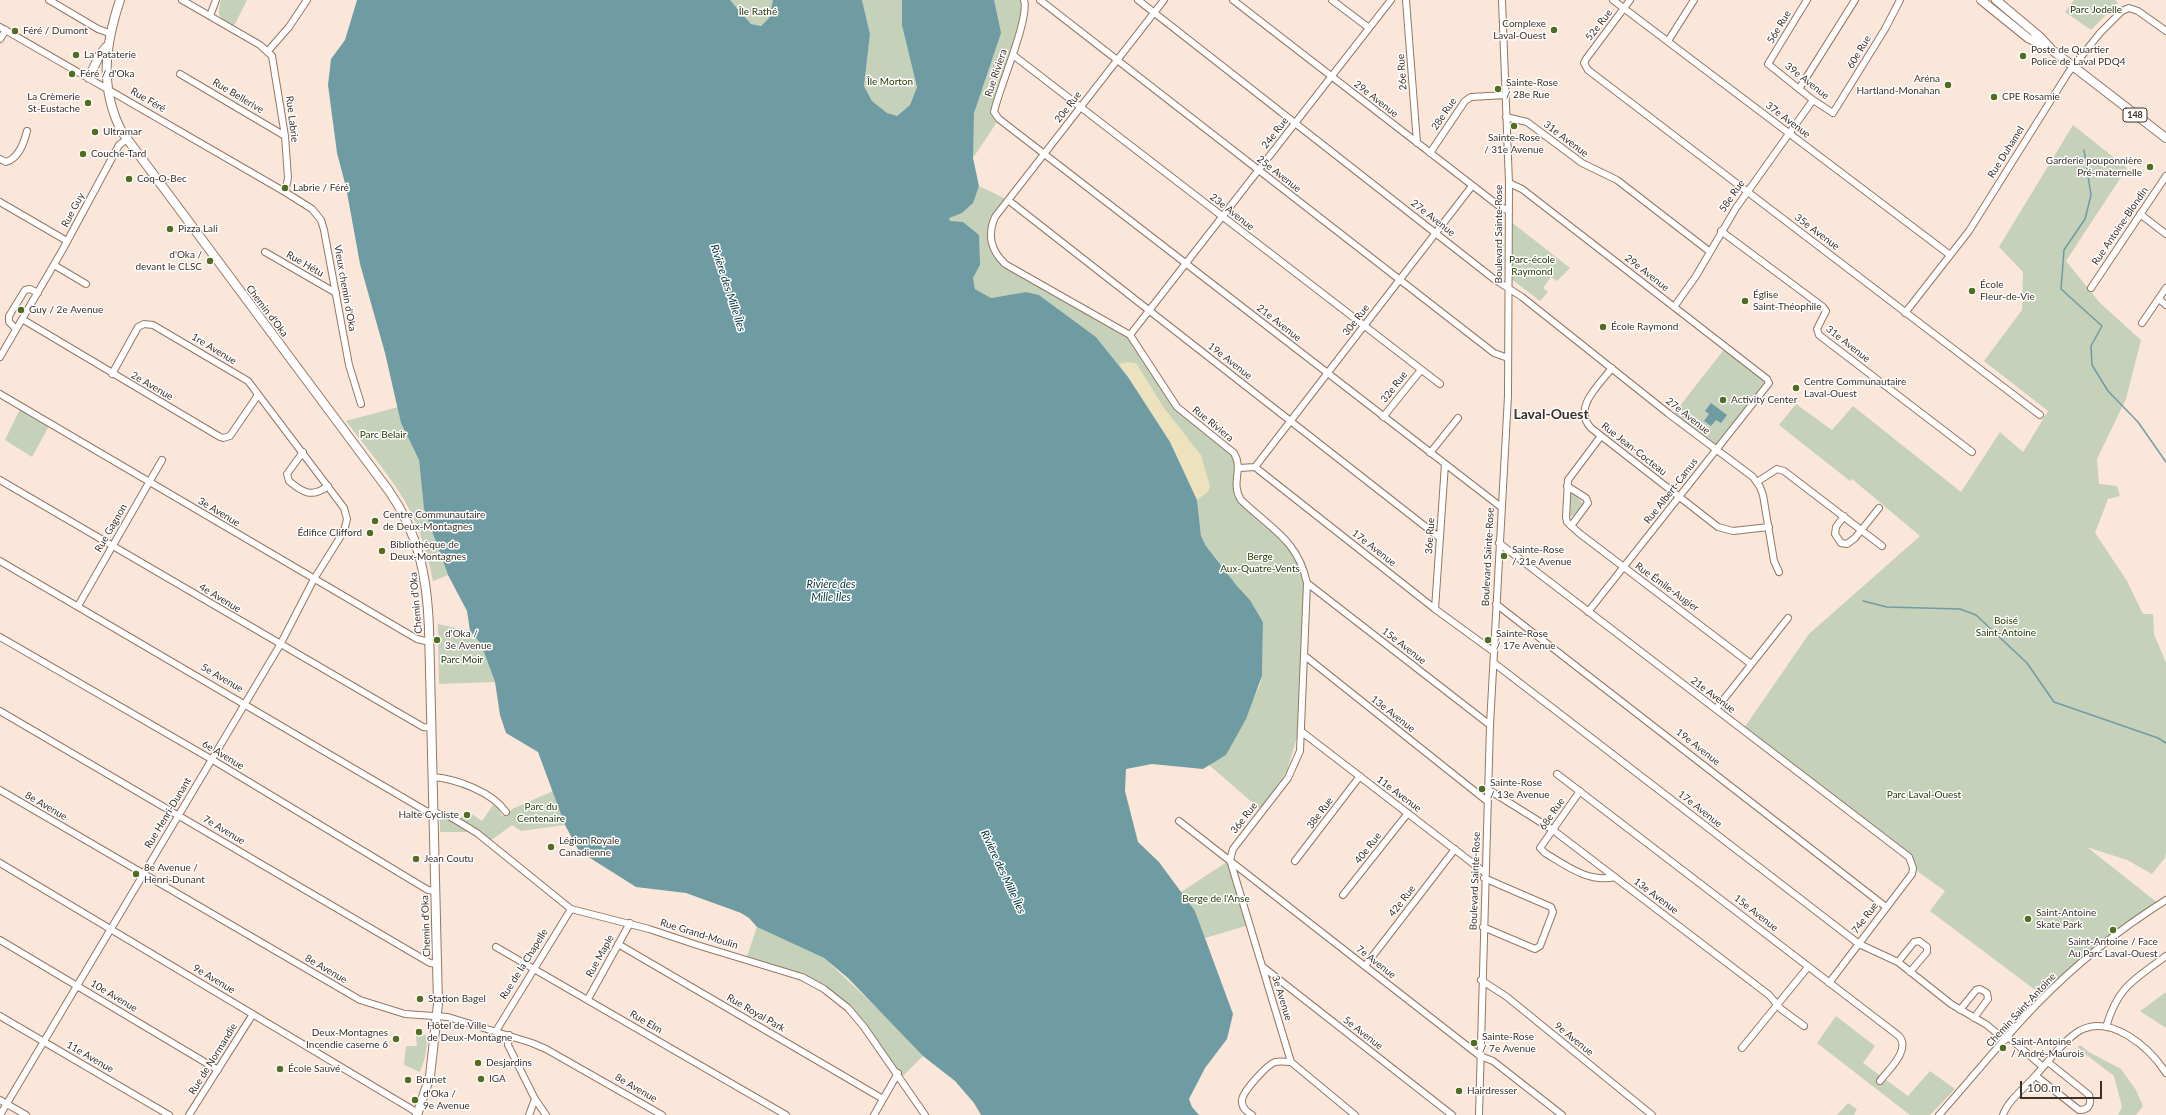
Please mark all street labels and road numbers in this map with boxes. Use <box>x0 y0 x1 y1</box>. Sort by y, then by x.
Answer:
street label: 52e Rue <box>1583 7 1615 43</box>
street label: 56e Rue <box>1764 8 1794 46</box>
street label: 60e Rue <box>1844 33 1874 71</box>
street label: Rue Riviera <box>982 48 1010 98</box>
street label: 26e Rue <box>1395 53 1409 91</box>
street label: 39e Avenue <box>1783 60 1831 102</box>
street label: Rue Bellerive <box>210 76 266 116</box>
street label: 29e Avenue <box>1352 78 1400 120</box>
street label: Rue Féré <box>128 85 168 115</box>
street label: 20e Rue <box>1052 89 1084 125</box>
street label: Rue Labrie <box>283 95 301 143</box>
street label: 28e Rue <box>1429 96 1459 132</box>
street label: 37e Avenue <box>1763 99 1813 141</box>
road number: 148 <box>2123 108 2147 122</box>
street label: 24e Rue <box>1259 115 1291 151</box>
street label: 31e Avenue <box>1541 118 1591 160</box>
street label: Rue Duhamel <box>1985 124 2027 180</box>
street label: 25e Avenue <box>1255 153 1303 195</box>
street label: 58e Rue <box>1717 178 1747 214</box>
street label: Boulevard Sainte-Rose <box>1493 185 1505 283</box>
street label: Rue Antoine-Blondin <box>2089 185 2151 267</box>
street label: Rue Guy <box>59 191 87 229</box>
street label: 23e Avenue <box>1208 191 1256 233</box>
street label: 27e Avenue <box>1409 197 1457 239</box>
street label: 35e Avenue <box>1792 211 1842 253</box>
street label: Vieux chemin d'Oka <box>331 244 359 332</box>
street label: Rue Hétu <box>284 248 326 280</box>
street label: 29e Avenue <box>1623 252 1671 294</box>
street label: Chemin d'Oka <box>244 283 290 339</box>
street label: 21e Avenue <box>1255 302 1303 344</box>
street label: 30e Rue <box>1340 302 1372 338</box>
street label: 31e Avenue <box>1824 323 1872 365</box>
street label: 1re Avenue <box>189 331 239 367</box>
street label: 19e Avenue <box>1206 340 1254 382</box>
street label: 2e Avenue <box>129 369 175 403</box>
street label: 32e Rue <box>1378 369 1410 405</box>
street label: 27e Avenue <box>1664 395 1712 437</box>
street label: Rue Riviera <box>1190 404 1236 444</box>
street label: Rue Jean-Cocteau <box>1599 420 1669 478</box>
street label: Rue Albert-Camus <box>1642 456 1700 526</box>
street label: 3e Avenue <box>196 495 242 529</box>
street label: Rue Gagnon <box>92 502 130 554</box>
street label: Boulevard Sainte-Rose <box>1479 507 1497 607</box>
street label: 36e Rue <box>1423 517 1437 555</box>
street label: 17e Avenue <box>1350 527 1398 569</box>
street label: Rue Émile-Augier <box>1633 560 1701 614</box>
street label: Chemin d'Oka <box>407 572 425 634</box>
street label: 4e Avenue <box>197 581 243 615</box>
street label: 15e Avenue <box>1380 625 1428 667</box>
street label: 5e Avenue <box>199 661 245 695</box>
street label: 21e Avenue <box>1688 674 1738 716</box>
street label: 13e Avenue <box>1369 693 1417 735</box>
street label: 19e Avenue <box>1674 726 1722 768</box>
street label: 6e Avenue <box>200 738 246 772</box>
street label: 11e Avenue <box>1374 773 1424 815</box>
street label: Rue Henri-Dunant <box>142 775 194 851</box>
street label: 17e Avenue <box>1676 788 1724 830</box>
street label: 8e Avenue <box>23 789 69 823</box>
street label: 38e Rue <box>1304 795 1336 831</box>
street label: 68e Rue <box>1537 796 1567 832</box>
street label: 36e Rue <box>1228 800 1260 836</box>
street label: 7e Avenue <box>201 813 247 847</box>
street label: 40e Rue <box>1352 830 1384 866</box>
street label: Boulevard Sainte-Rose <box>1467 831 1483 931</box>
street label: 13e Avenue <box>1631 875 1681 917</box>
street label: 42e Rue <box>1386 883 1418 919</box>
street label: 15e Avenue <box>1732 892 1780 934</box>
street label: Chemin d'Oka <box>419 895 433 957</box>
street label: 74e Rue <box>1849 900 1881 936</box>
street label: Rue Grand-Moulin <box>659 916 739 952</box>
street label: Rue de la Chapelle <box>497 927 551 1001</box>
street label: Rue Maple <box>583 933 617 979</box>
street label: 7e Avenue <box>1354 943 1398 981</box>
street label: 8e Avenue <box>303 952 349 986</box>
street label: 9e Avenue <box>191 962 237 996</box>
street label: Chemin Saint-Antoine <box>1984 971 2058 1049</box>
street label: 3e Avenue <box>1269 974 1295 1022</box>
street label: 10e Avenue <box>88 977 140 1015</box>
street label: Rue Royal Park <box>725 991 787 1035</box>
street label: Rue Elm <box>628 1008 664 1036</box>
street label: 5e Avenue <box>1341 1014 1385 1052</box>
street label: 9e Avenue <box>1552 1020 1596 1058</box>
street label: Rue de Normandie <box>186 1021 240 1097</box>
street label: 11e Avenue <box>64 1039 116 1075</box>
street label: 8e Avenue <box>613 1071 659 1105</box>

